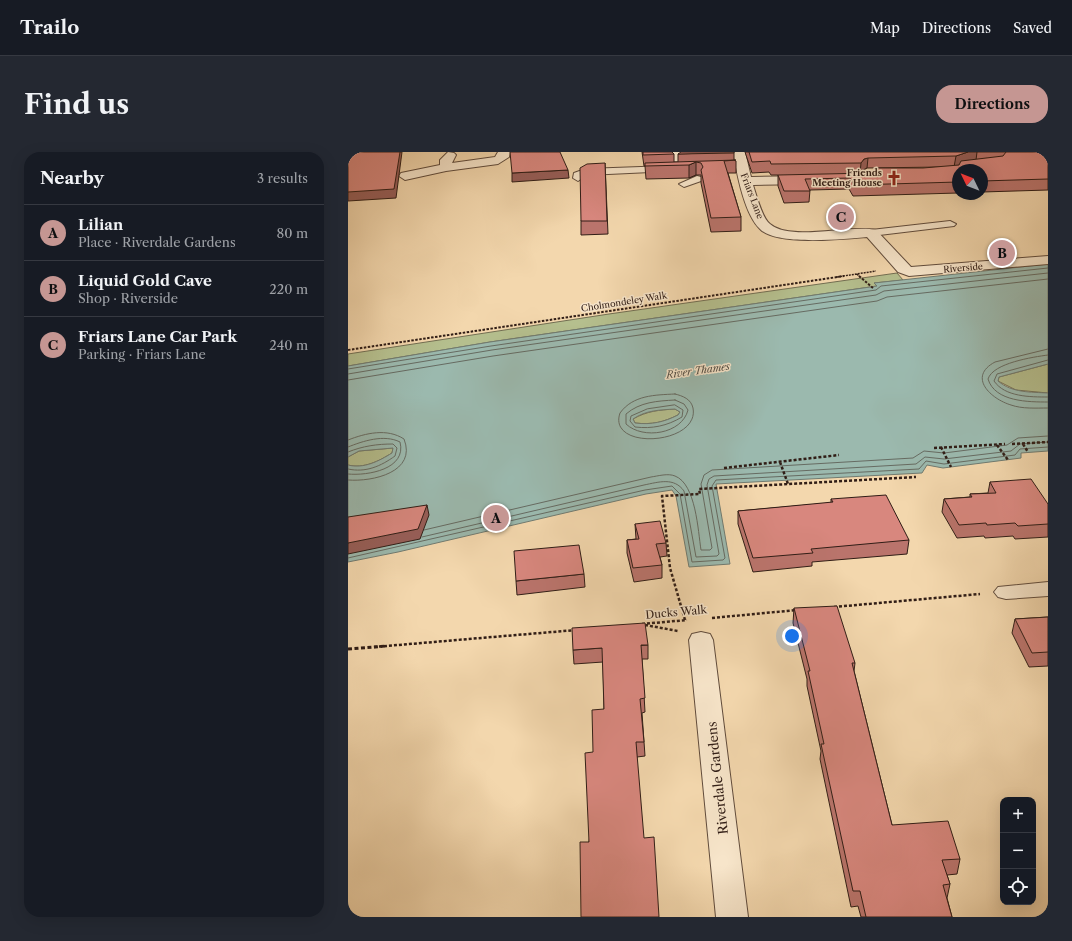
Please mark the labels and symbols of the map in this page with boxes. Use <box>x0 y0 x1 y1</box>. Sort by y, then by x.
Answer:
north arrow <box>952 164 988 200</box>
place label: Friends Meeting House <box>812 167 883 188</box>
church icon: Friends Meeting House <box>885 169 903 187</box>
street label: Friars Lane <box>739 171 766 220</box>
pin: C <box>828 202 854 232</box>
pin: B <box>989 238 1015 268</box>
street label: Riverside <box>943 260 983 275</box>
street label: Cholmondeley Walk <box>580 289 668 314</box>
water label: River Thames <box>664 360 731 382</box>
pin: A <box>483 503 509 533</box>
street label: Ducks Walk <box>645 602 708 622</box>
your location <box>782 626 802 646</box>
street label: Riverdale Gardens <box>703 720 731 835</box>

